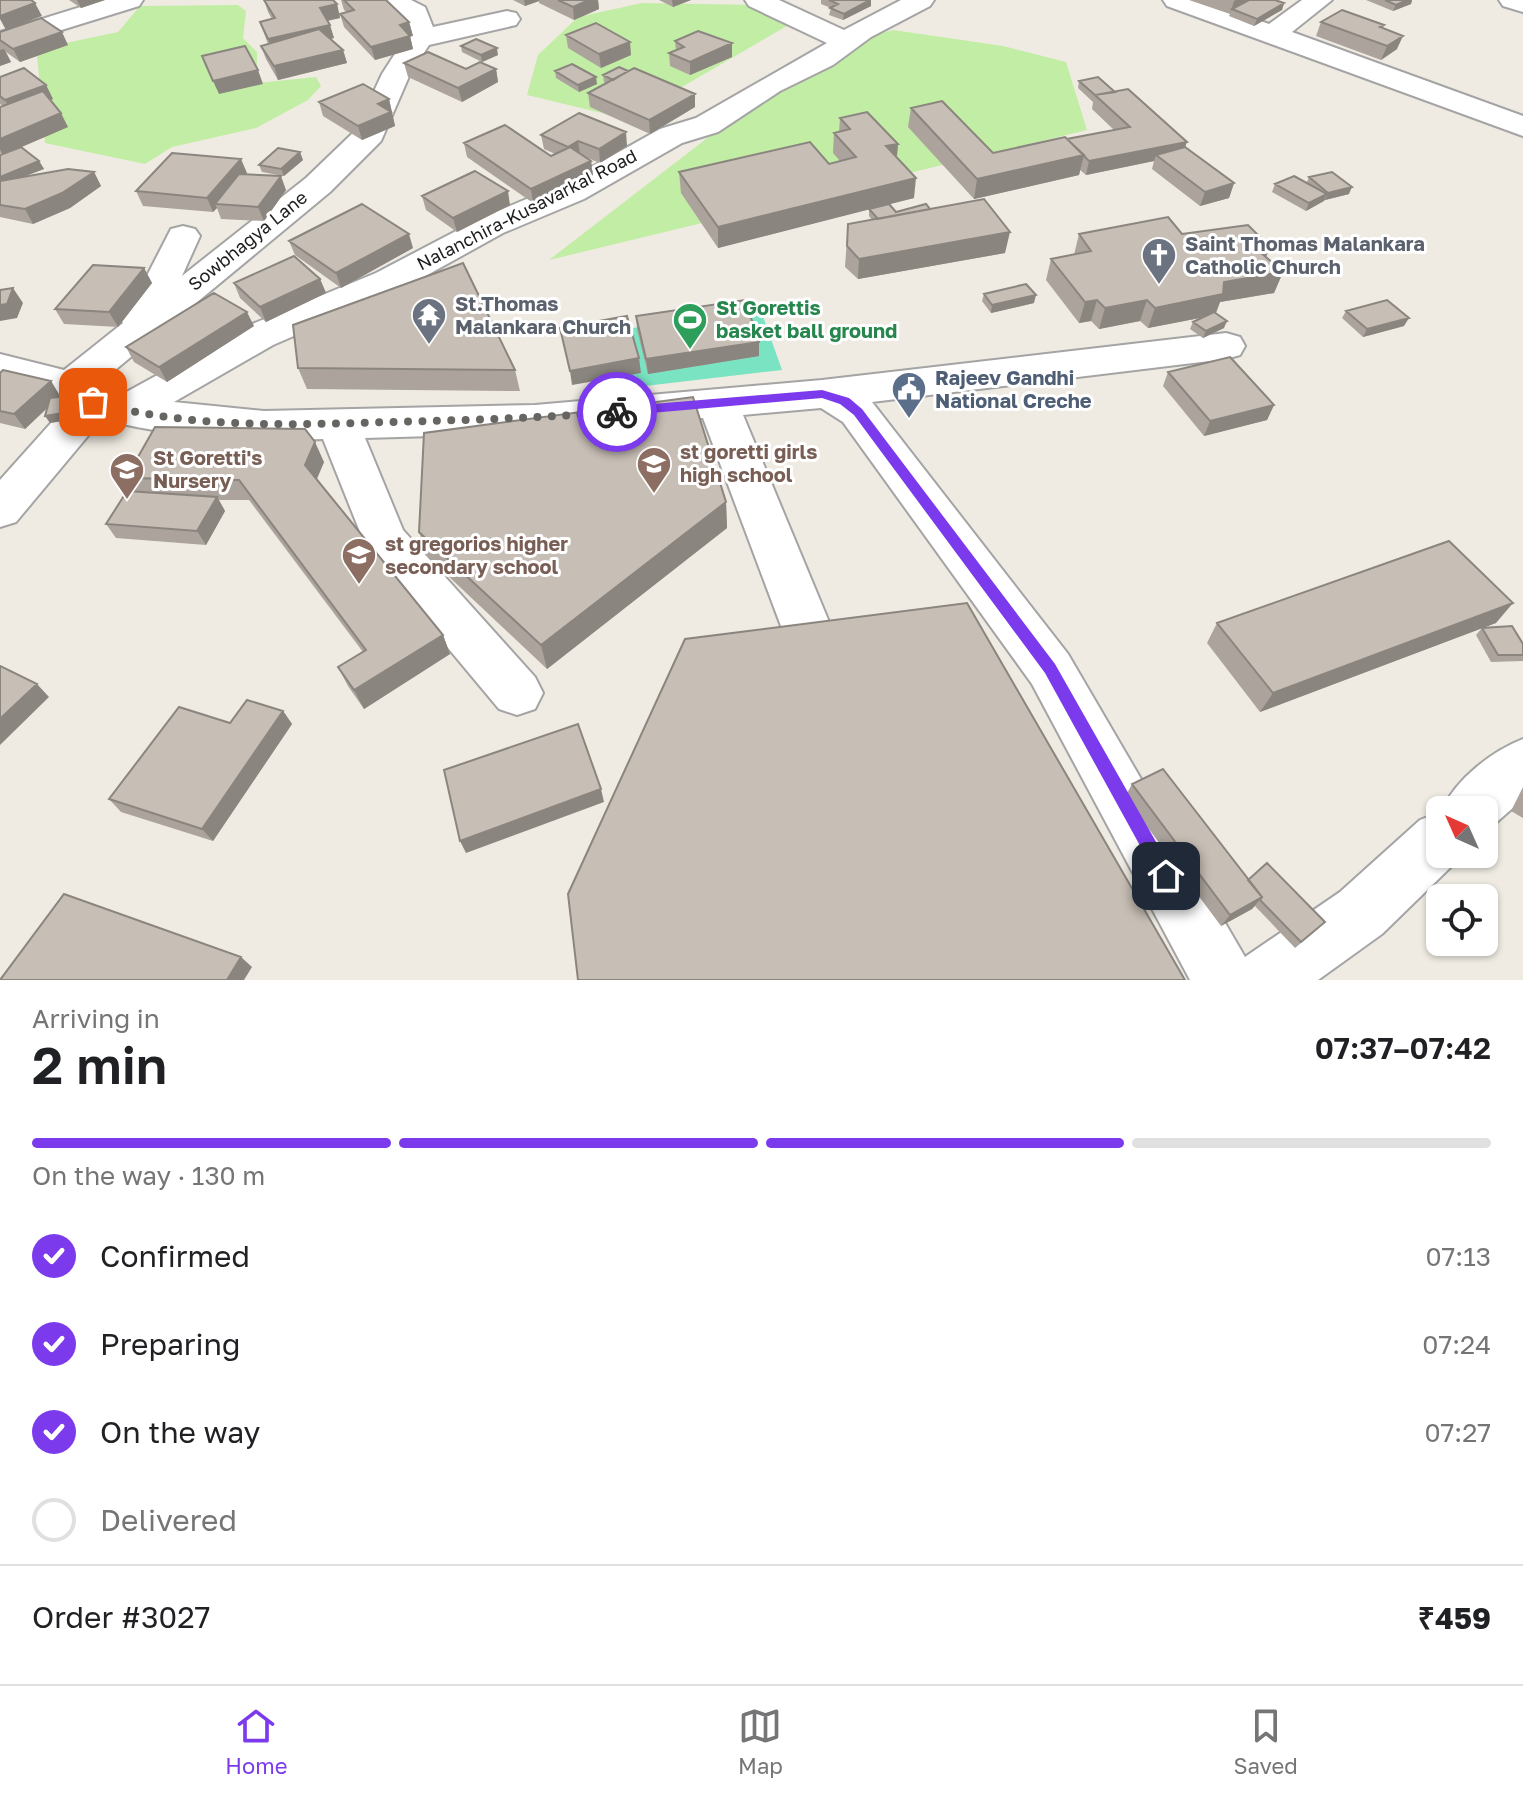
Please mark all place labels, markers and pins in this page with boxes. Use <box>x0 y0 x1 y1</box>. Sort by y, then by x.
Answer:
place label: Saint Thomas Malankara Catholic Church <box>1185 231 1425 278</box>
church icon: Saint Thomas Malankara Catholic Church <box>1140 236 1178 286</box>
place label: St.Thomas Malankara Church <box>455 291 631 338</box>
place label: St Gorettis basket ball ground <box>716 295 897 342</box>
temple icon: St.Thomas Malankara Church <box>410 296 448 346</box>
sports icon: St Gorettis basket ball ground <box>671 301 709 351</box>
place label: Rajeev Gandhi National Creche <box>935 365 1092 412</box>
pin <box>59 368 127 436</box>
public building icon: Rajeev Gandhi National Creche <box>890 370 928 420</box>
place label: st goretti girls high school <box>680 439 817 486</box>
place label: St Goretti's Nursery <box>153 445 262 492</box>
school or university icon: st goretti girls high school <box>635 445 673 495</box>
school or university icon: St Goretti's Nursery <box>108 451 146 501</box>
place label: st gregorios higher secondary school <box>385 531 568 578</box>
school or university icon: st gregorios higher secondary school <box>340 536 378 586</box>
pin <box>1132 842 1200 910</box>

